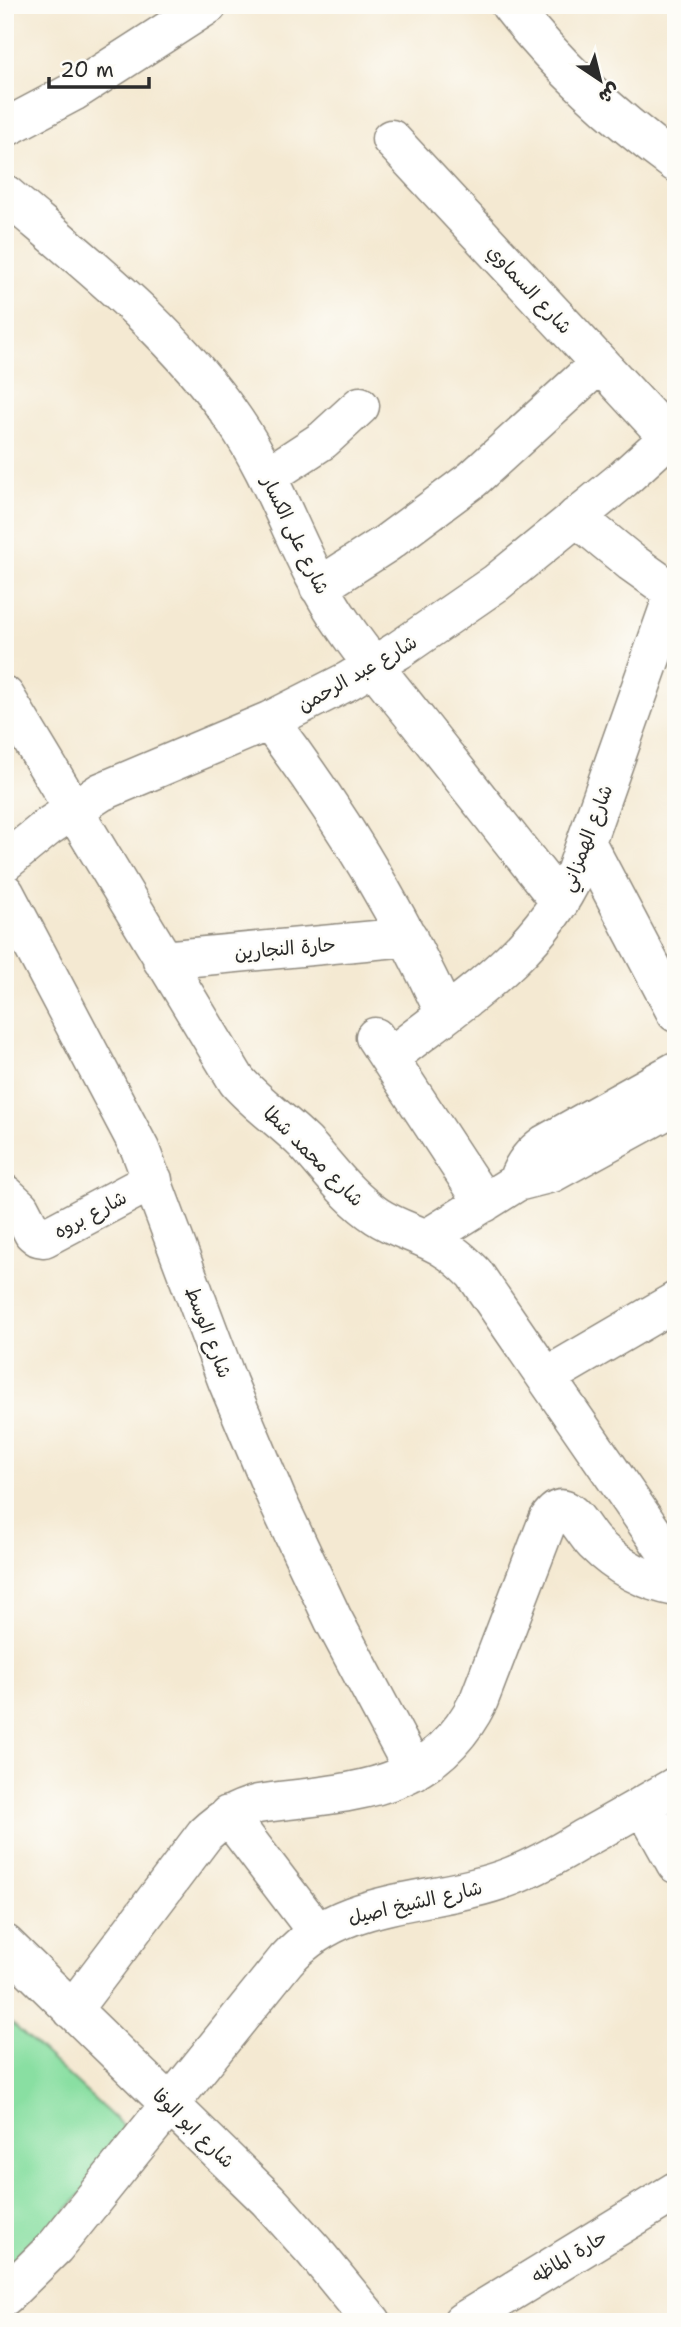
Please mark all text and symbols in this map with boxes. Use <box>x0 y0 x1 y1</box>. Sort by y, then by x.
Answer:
scale bar <box>49 46 149 90</box>
north arrow <box>566 46 636 116</box>
text: 20 m <box>60 56 114 84</box>
text: ش <box>594 77 625 110</box>
street label: شارع السماوي <box>480 239 577 341</box>
street label: شارع على الكسار <box>254 470 335 599</box>
street label: شارع عبد الرحمن <box>293 629 422 719</box>
street label: شارع الهمزاني <box>555 781 622 897</box>
street label: حارة النجارين <box>233 932 337 965</box>
street label: شارع محمد شطا <box>257 1101 369 1213</box>
street label: شارع بروه <box>49 1185 132 1245</box>
street label: شارع الوسط <box>179 1283 238 1382</box>
street label: شارع الشيخ اصيل <box>346 1875 485 1931</box>
street label: شارع ابو الوفا <box>147 2083 240 2174</box>
street label: حارة الماظه <box>527 2224 612 2289</box>

